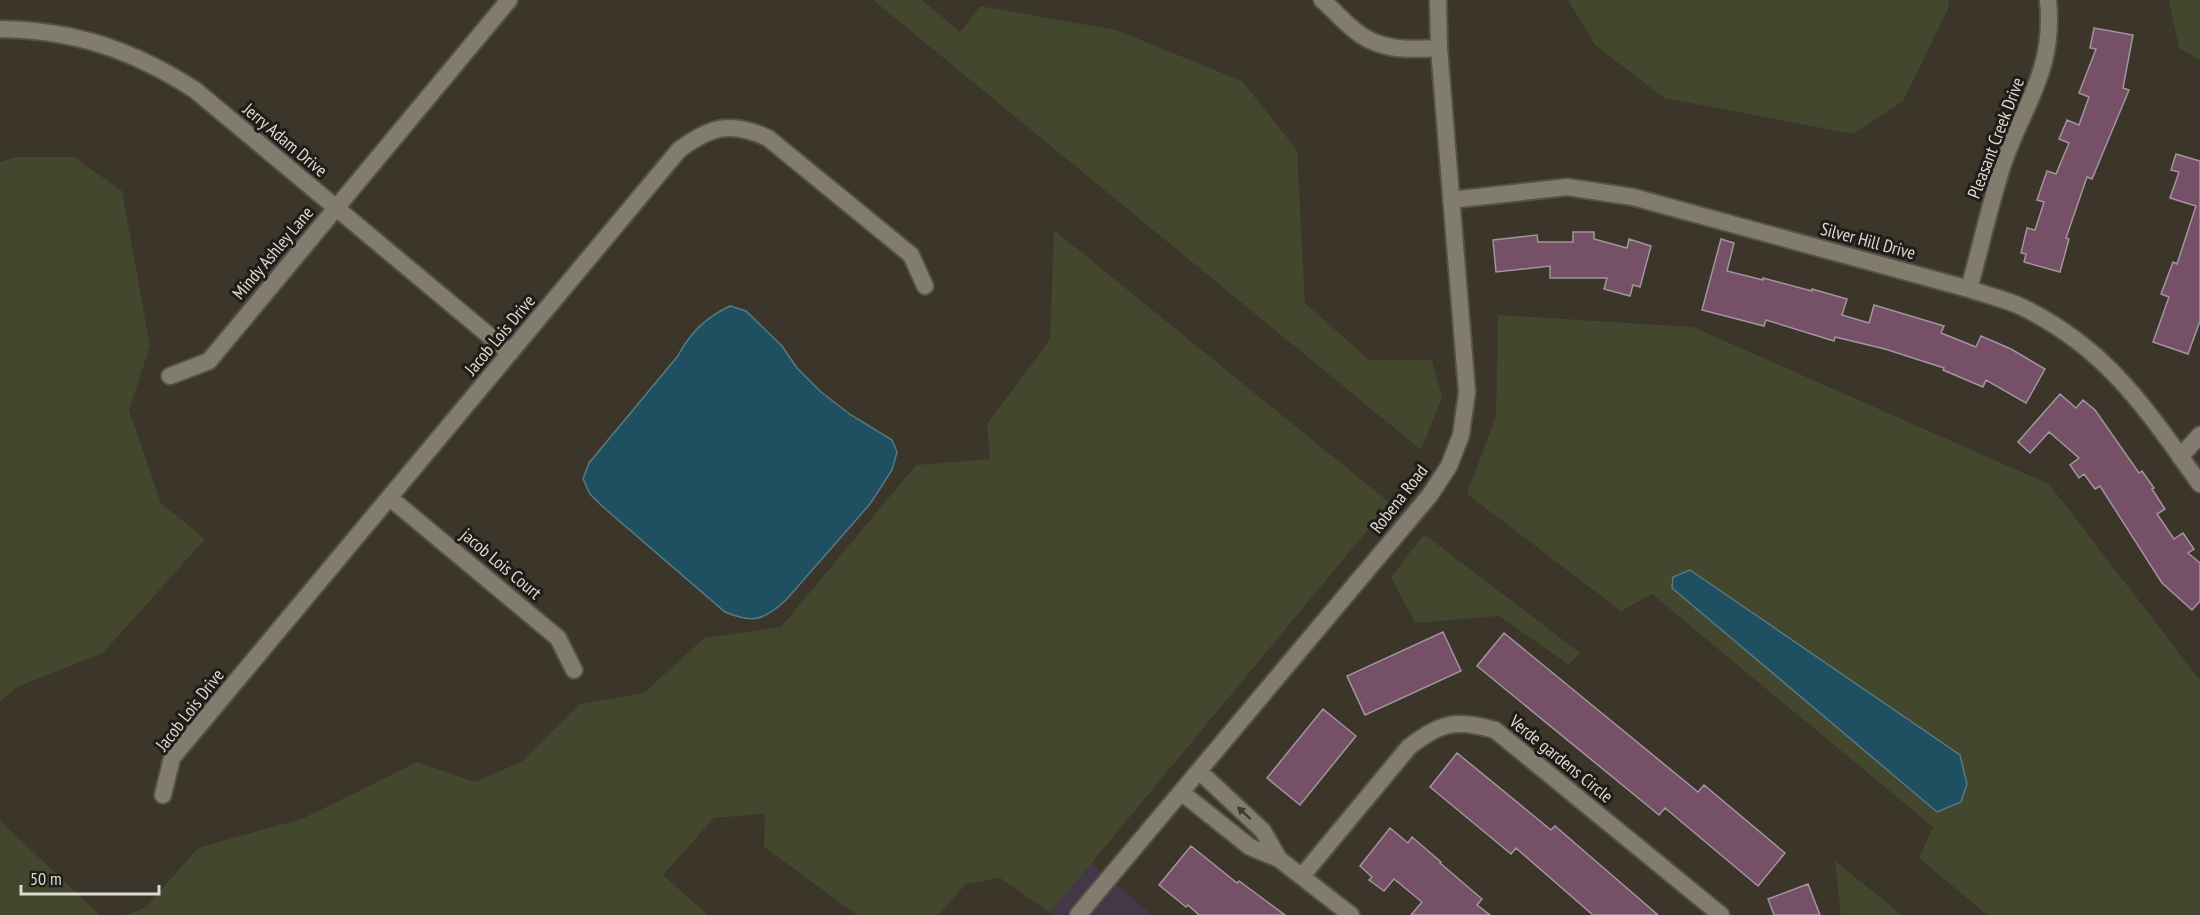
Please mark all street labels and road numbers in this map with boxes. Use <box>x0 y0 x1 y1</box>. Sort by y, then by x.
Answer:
street label: Pleasant Creek Drive <box>1962 74 2029 202</box>
street label: Jerry Adam Drive <box>238 97 332 182</box>
street label: Mindy Ashley Lane <box>227 202 318 304</box>
street label: Silver Hill Drive <box>1818 217 1918 264</box>
street label: Jacob Lois Drive <box>459 290 540 380</box>
street label: Robena Road <box>1365 460 1432 538</box>
street label: jacob Lois Court <box>456 523 546 604</box>
street label: Jacob Lois Drive <box>150 664 229 756</box>
street label: Verde gardens Circle <box>1504 709 1618 807</box>

